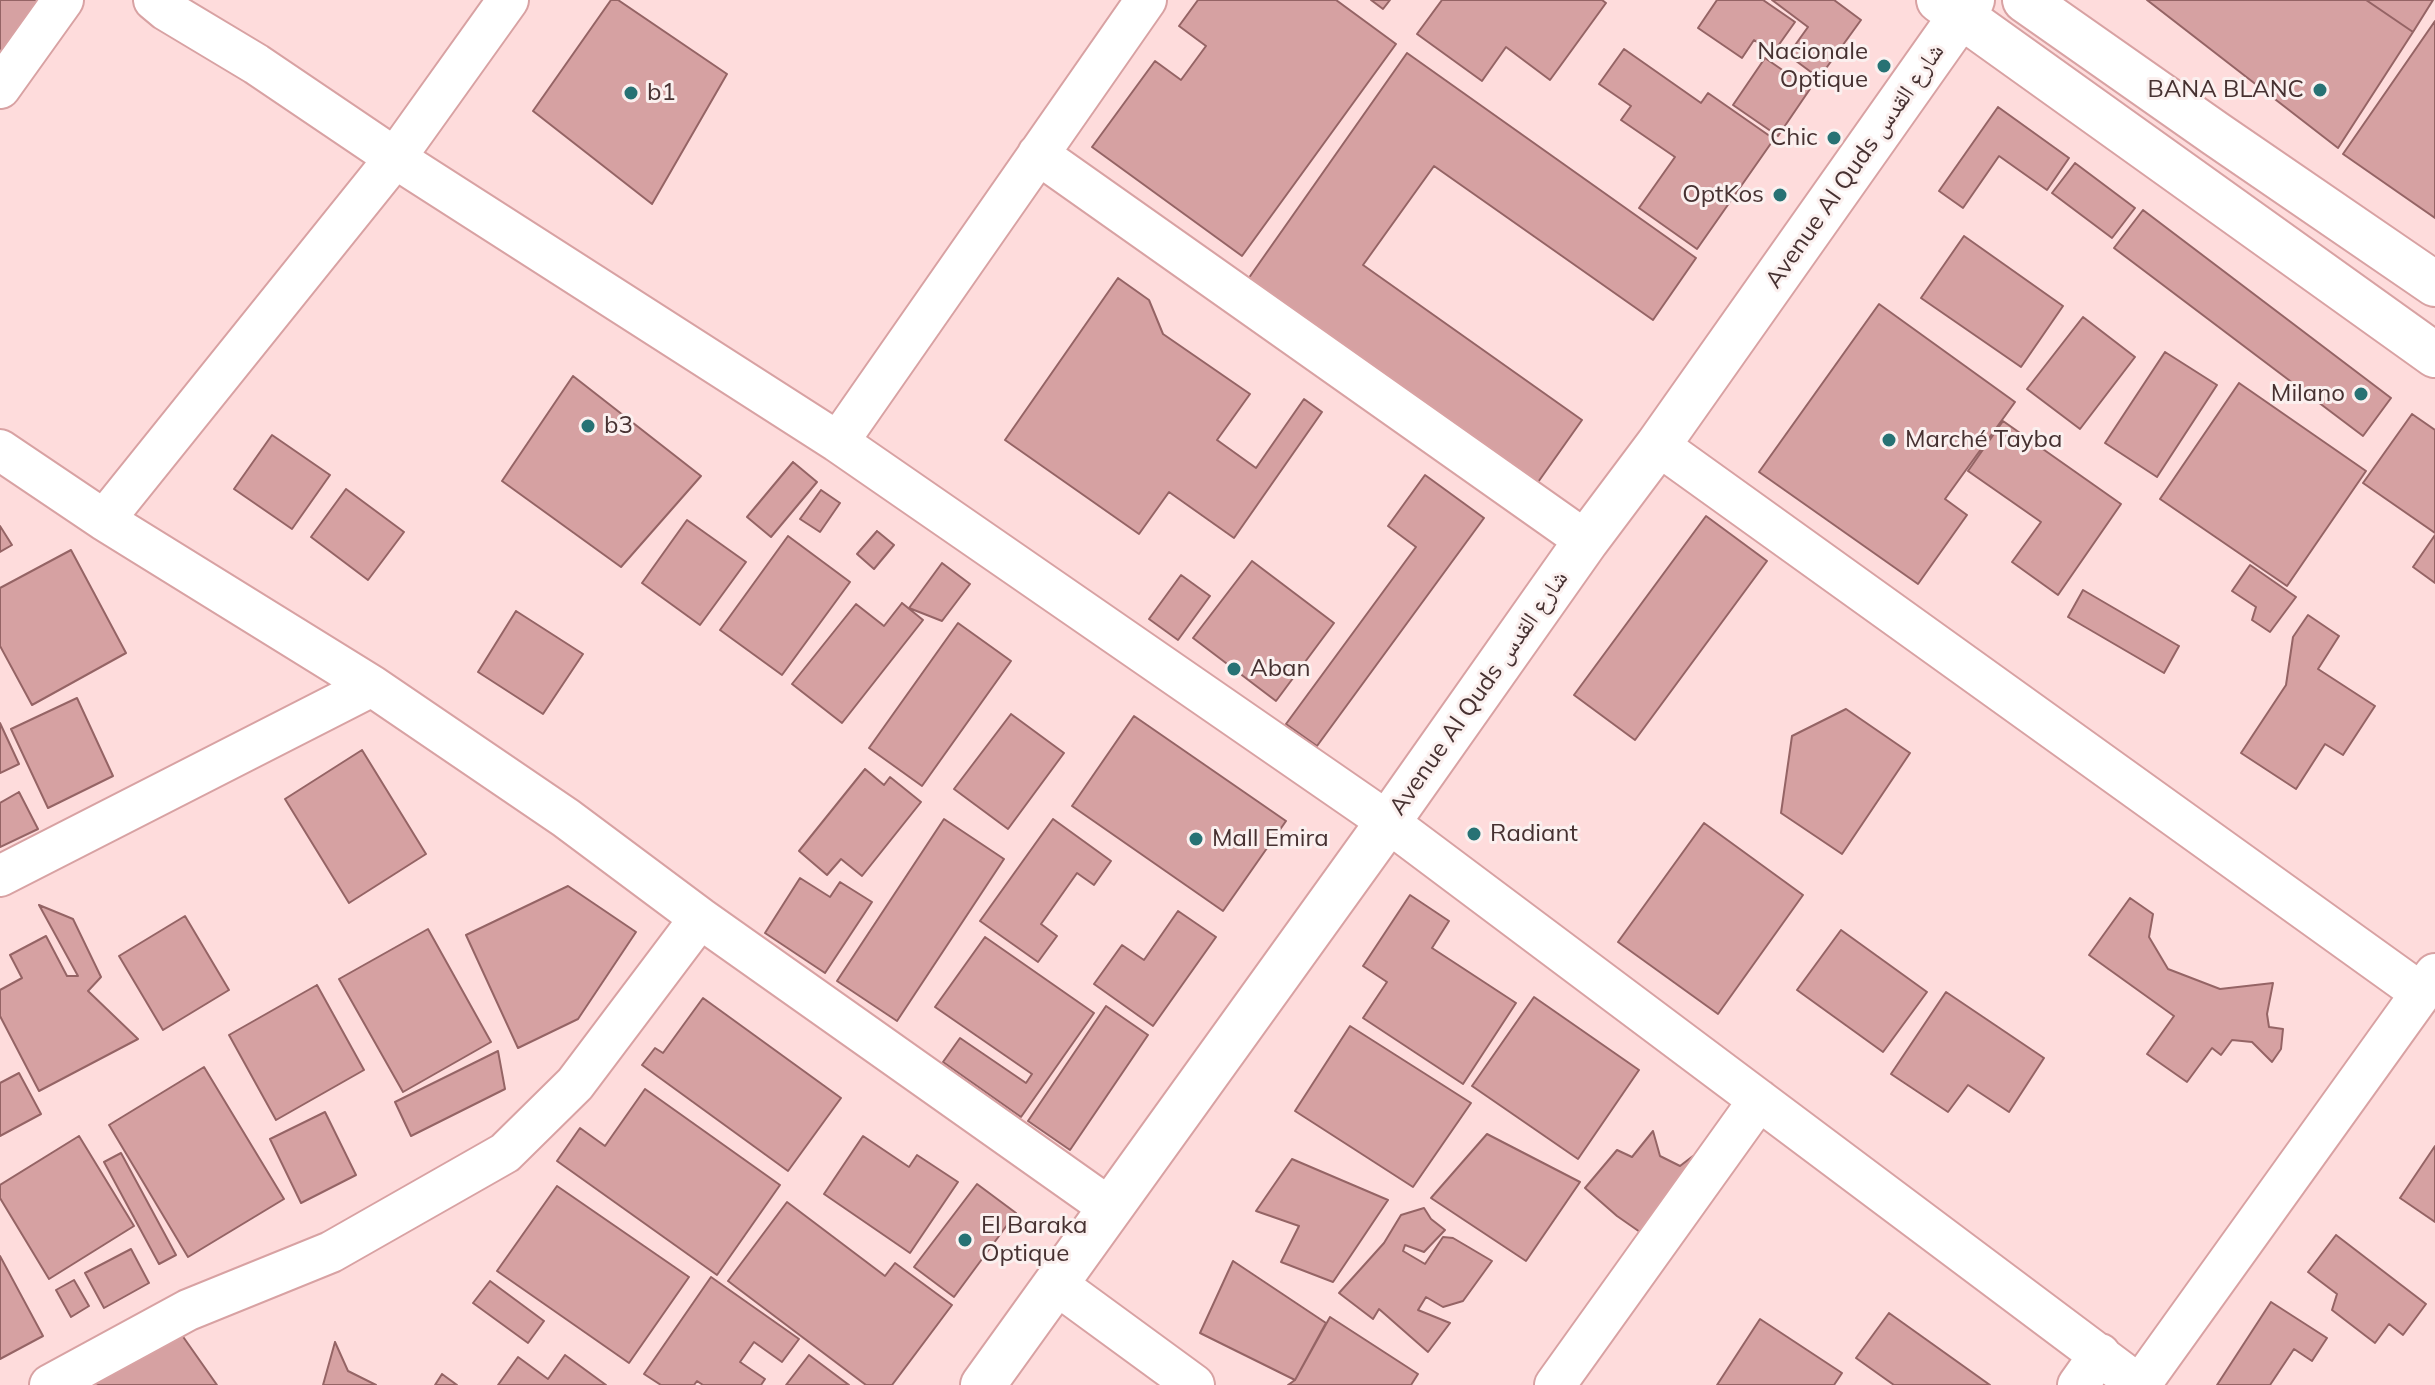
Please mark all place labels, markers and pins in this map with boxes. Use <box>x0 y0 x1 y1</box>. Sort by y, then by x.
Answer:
place label: Nacionale Optique <box>1757 38 1868 94</box>
marker: Nacionale Optique <box>1875 57 1893 75</box>
place label: BANA BLANC <box>2147 76 2304 104</box>
place label: b1 <box>647 79 676 107</box>
marker: BANA BLANC <box>2311 81 2329 99</box>
marker: b1 <box>622 84 640 102</box>
place label: Chic <box>1770 124 1818 152</box>
marker: Chic <box>1825 129 1843 147</box>
place label: OptKos <box>1682 181 1764 209</box>
marker: OptKos <box>1771 186 1789 204</box>
place label: Milano <box>2271 380 2345 408</box>
marker: Milano <box>2352 385 2370 403</box>
place label: b3 <box>604 412 633 440</box>
marker: b3 <box>579 417 597 435</box>
place label: Marché Tayba <box>1905 426 2062 454</box>
marker: Marché Tayba <box>1880 431 1898 449</box>
place label: Aban <box>1250 655 1311 683</box>
marker: Aban <box>1225 660 1243 678</box>
place label: Radiant <box>1490 820 1578 848</box>
place label: Mall Emira <box>1212 825 1329 853</box>
marker: Radiant <box>1465 825 1483 843</box>
marker: Mall Emira <box>1187 830 1205 848</box>
place label: El Baraka Optique <box>981 1212 1087 1268</box>
marker: El Baraka Optique <box>956 1231 974 1249</box>

